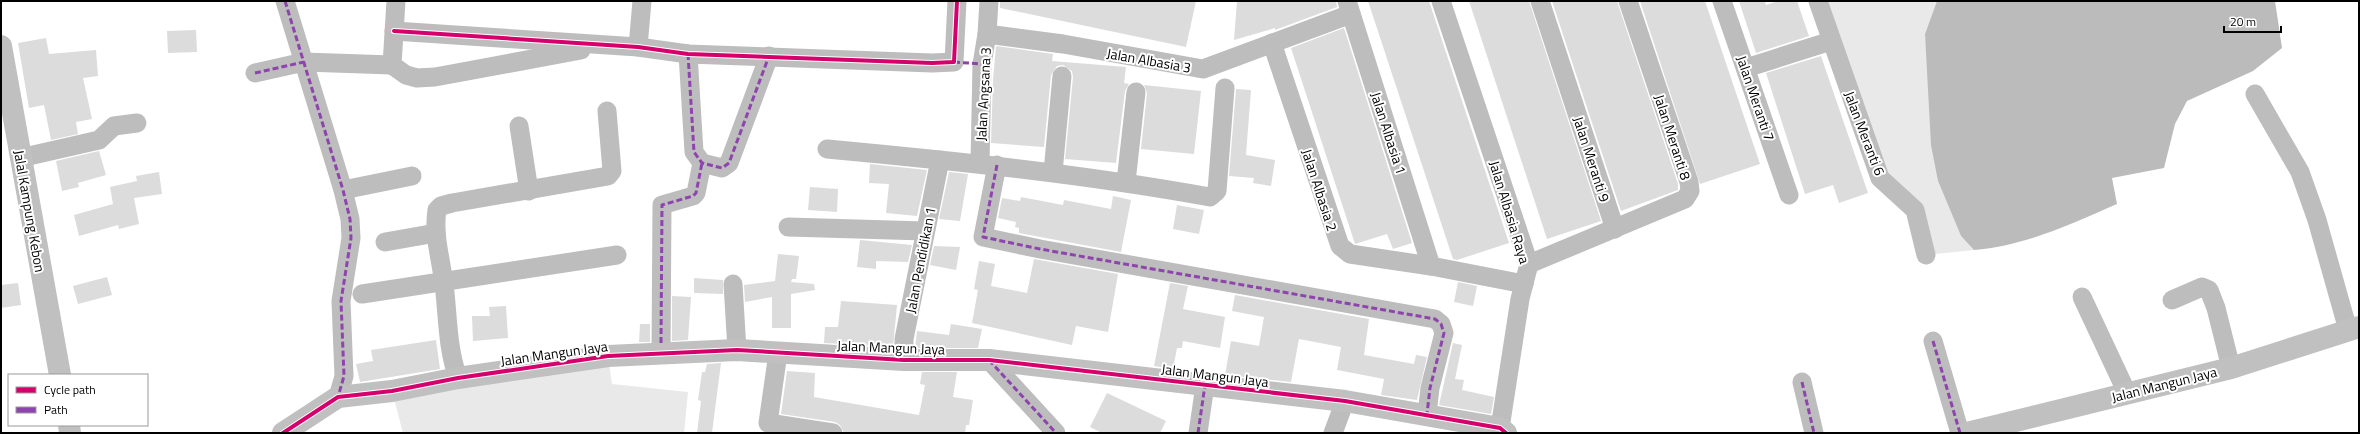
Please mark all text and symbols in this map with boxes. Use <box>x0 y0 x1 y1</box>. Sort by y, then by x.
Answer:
scale bar <box>2224 8 2281 34</box>
text: 20 m <box>2230 12 2256 31</box>
street label: Jalan Albasia 3 <box>1105 42 1193 78</box>
street label: Jalan Angsana 3 <box>970 47 996 141</box>
street label: Jalan Meranti 7 <box>1732 53 1780 143</box>
street label: Jalan Meranti 6 <box>1839 88 1891 178</box>
street label: Jalan Albasia 1 <box>1366 89 1412 177</box>
street label: Jalan Meranti 8 <box>1649 91 1697 183</box>
street label: Jalan Meranti 9 <box>1568 113 1616 205</box>
street label: Jalan Albasia 2 <box>1297 146 1343 234</box>
street label: Jalal Kampung Kebon <box>9 148 51 274</box>
street label: Jalan Albasia Raya <box>1484 158 1536 266</box>
street label: Jalan Pendidikan 1 <box>899 205 941 315</box>
street label: Jalan Mangun Jaya <box>499 335 609 371</box>
street label: Jalan Mangun Jaya <box>837 335 945 359</box>
street label: Jalan Mangun Jaya <box>1160 358 1270 392</box>
street label: Jalan Mangun Jaya <box>2109 361 2219 407</box>
legend <box>8 374 148 426</box>
text: Cycle path <box>44 380 96 399</box>
text: Path <box>44 400 68 419</box>

